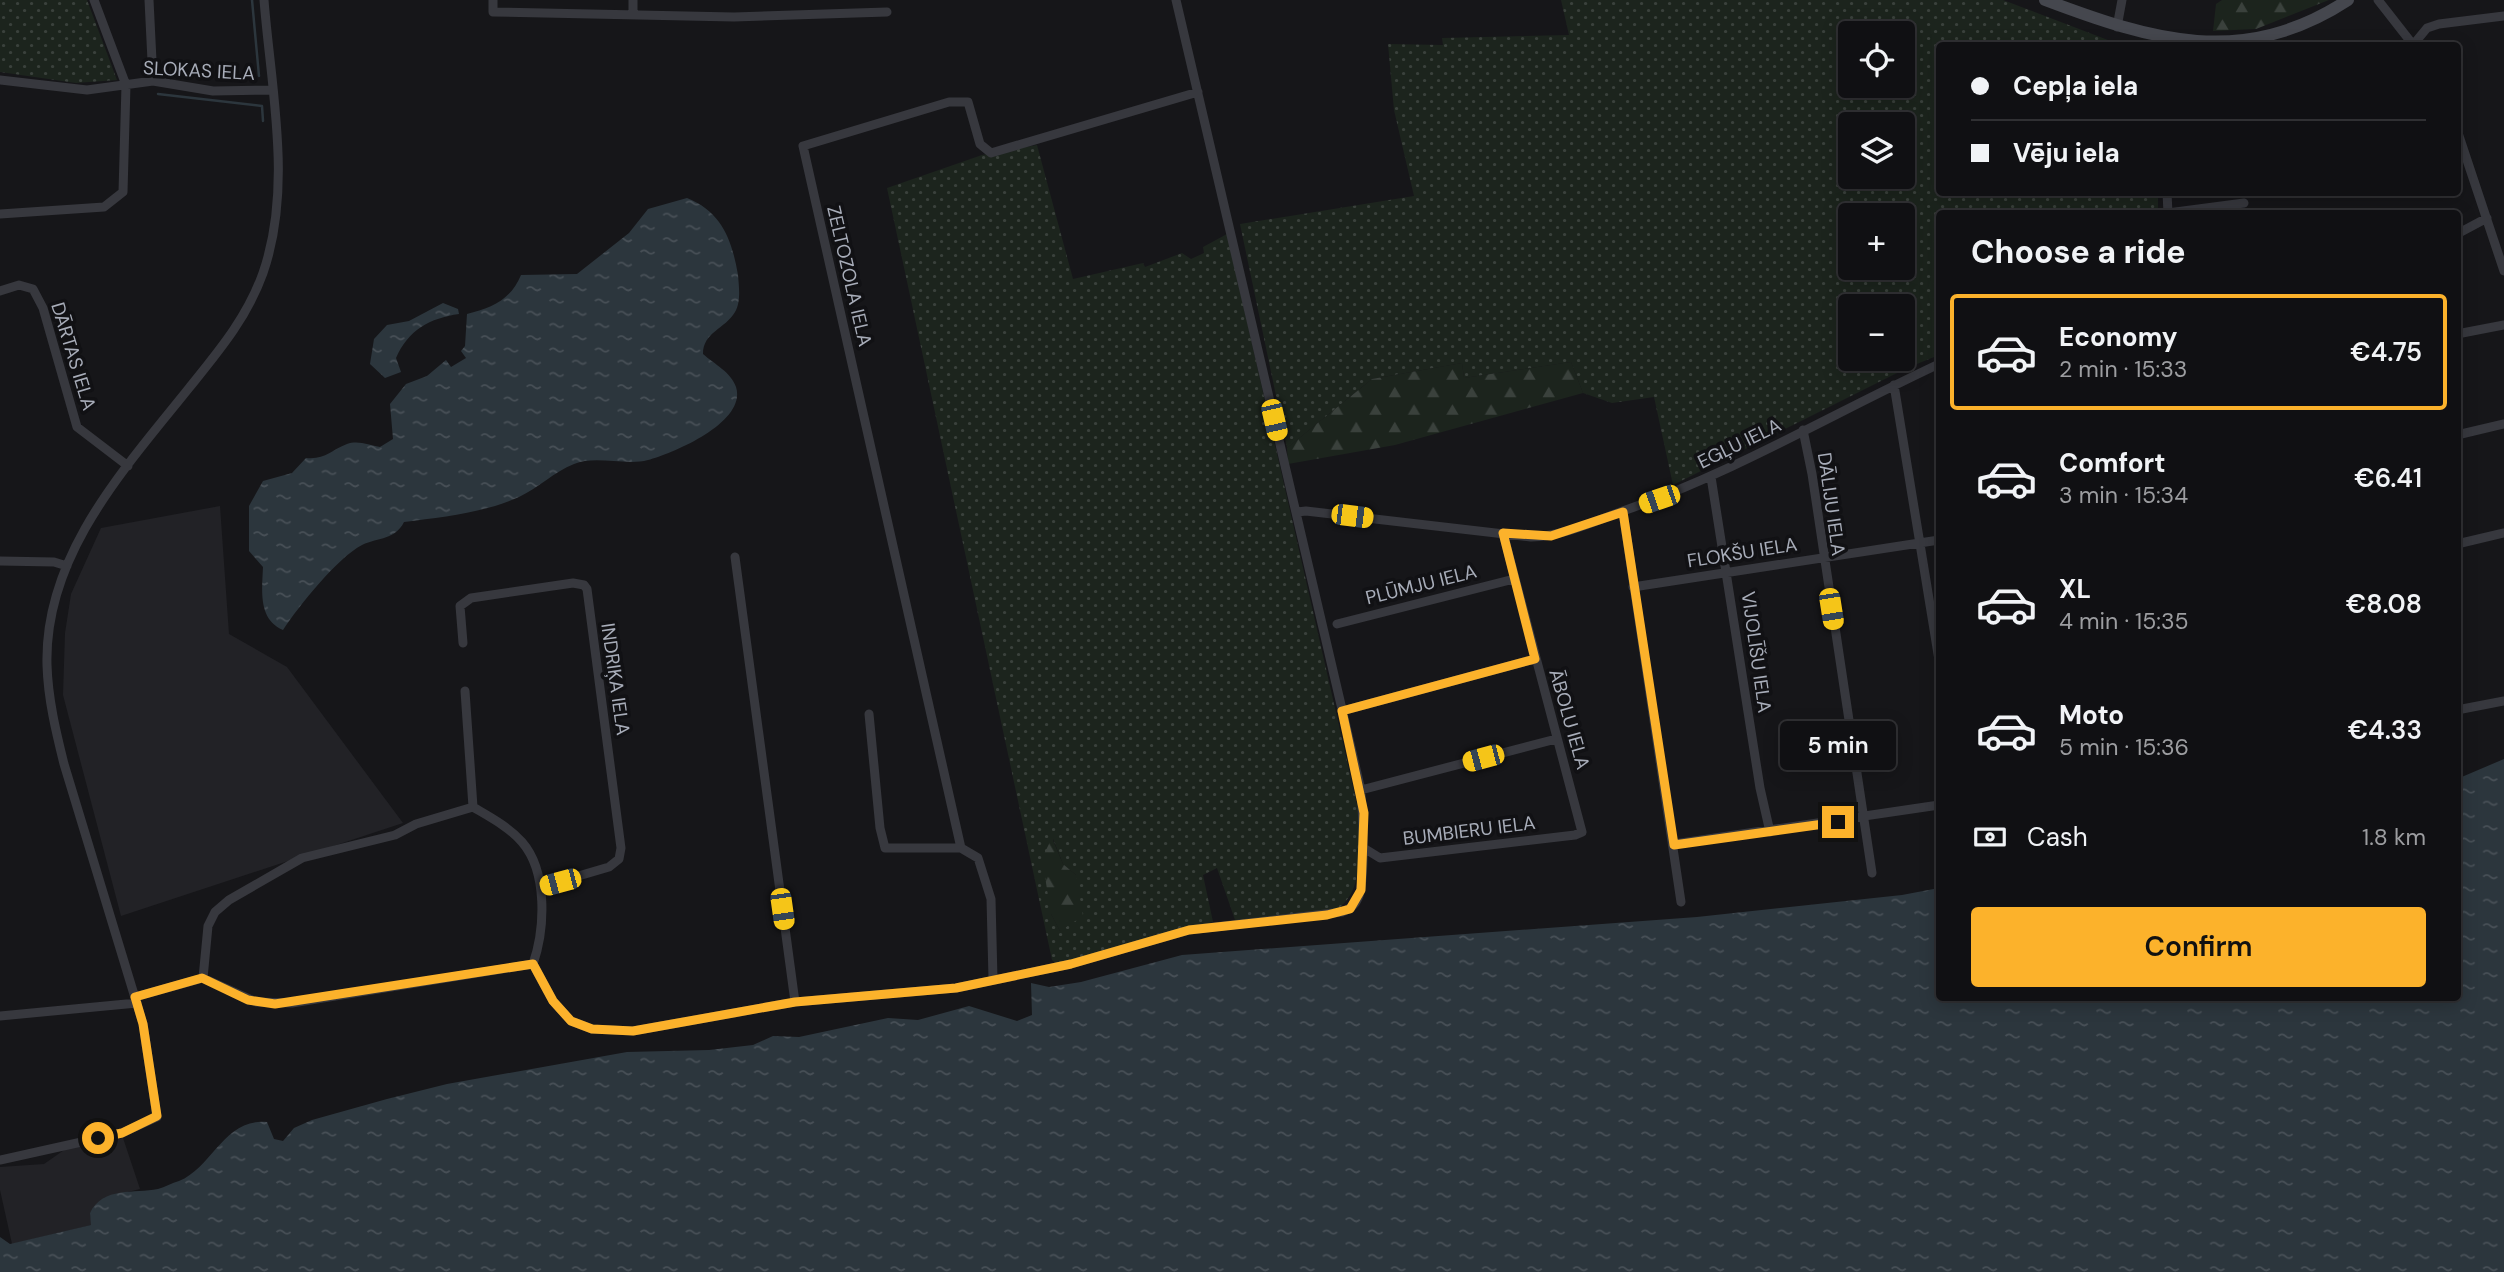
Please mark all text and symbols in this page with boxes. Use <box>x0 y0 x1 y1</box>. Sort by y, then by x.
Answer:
map controls <box>1838 21 1915 371</box>
button: locate <box>1838 21 1915 98</box>
street label: SLOKAS IELA <box>142 55 256 86</box>
text: Cepļa iela <box>2013 69 2138 103</box>
button: layers <box>1838 112 1915 189</box>
text: Vēju iela <box>2013 136 2120 170</box>
street label: ZELTOZOLA IELA <box>821 203 878 349</box>
button: + <box>1838 203 1915 280</box>
text: Choose a ride <box>1971 231 2186 273</box>
button: − <box>1838 294 1915 371</box>
street label: DĀRTAS IELA <box>45 299 102 414</box>
text: Economy <box>2059 320 2177 354</box>
icon: car <box>1975 321 2038 384</box>
text: €4.75 <box>2350 335 2422 369</box>
text: 2 min · 15:33 <box>2059 354 2187 384</box>
car <box>1260 397 1289 443</box>
street label: EGĻU IELA <box>1693 412 1785 474</box>
text: Comfort <box>2059 446 2165 480</box>
icon: car <box>1975 447 2038 510</box>
street label: DĀLIJU IELA <box>1812 451 1851 558</box>
text: €6.41 <box>2354 461 2422 495</box>
text: 3 min · 15:34 <box>2059 480 2188 510</box>
car <box>1636 482 1683 516</box>
car <box>1330 503 1375 529</box>
street label: FLOKŠU IELA <box>1685 531 1799 574</box>
street label: PLŪMJU IELA <box>1363 559 1480 610</box>
text: XL <box>2059 572 2091 606</box>
icon: car <box>1975 573 2038 636</box>
car <box>1818 587 1845 631</box>
text: €8.08 <box>2346 587 2422 621</box>
street label: VIJOLĪŠU IELA <box>1736 590 1777 715</box>
text: 4 min · 15:35 <box>2059 606 2189 636</box>
street label: INDRIĶA IELA <box>595 621 636 737</box>
street label: ĀBOLU IELA <box>1543 666 1596 773</box>
text: Moto <box>2059 698 2124 732</box>
icon: car <box>1975 699 2038 762</box>
text: €4.33 <box>2348 713 2422 747</box>
callout: 5 min <box>1780 720 1896 770</box>
text: 5 min <box>1807 730 1869 760</box>
text: 5 min · 15:36 <box>2059 732 2189 762</box>
car <box>1460 742 1507 774</box>
route end <box>1822 806 1854 838</box>
street label: BUMBIERU IELA <box>1401 810 1537 851</box>
icon: cash <box>1971 818 2009 856</box>
text: Cash <box>2027 820 2088 854</box>
text: 1.8 km <box>2362 822 2426 852</box>
car <box>537 866 584 898</box>
car <box>769 887 796 931</box>
button: Confirm <box>1971 907 2426 987</box>
route start <box>82 1122 114 1154</box>

